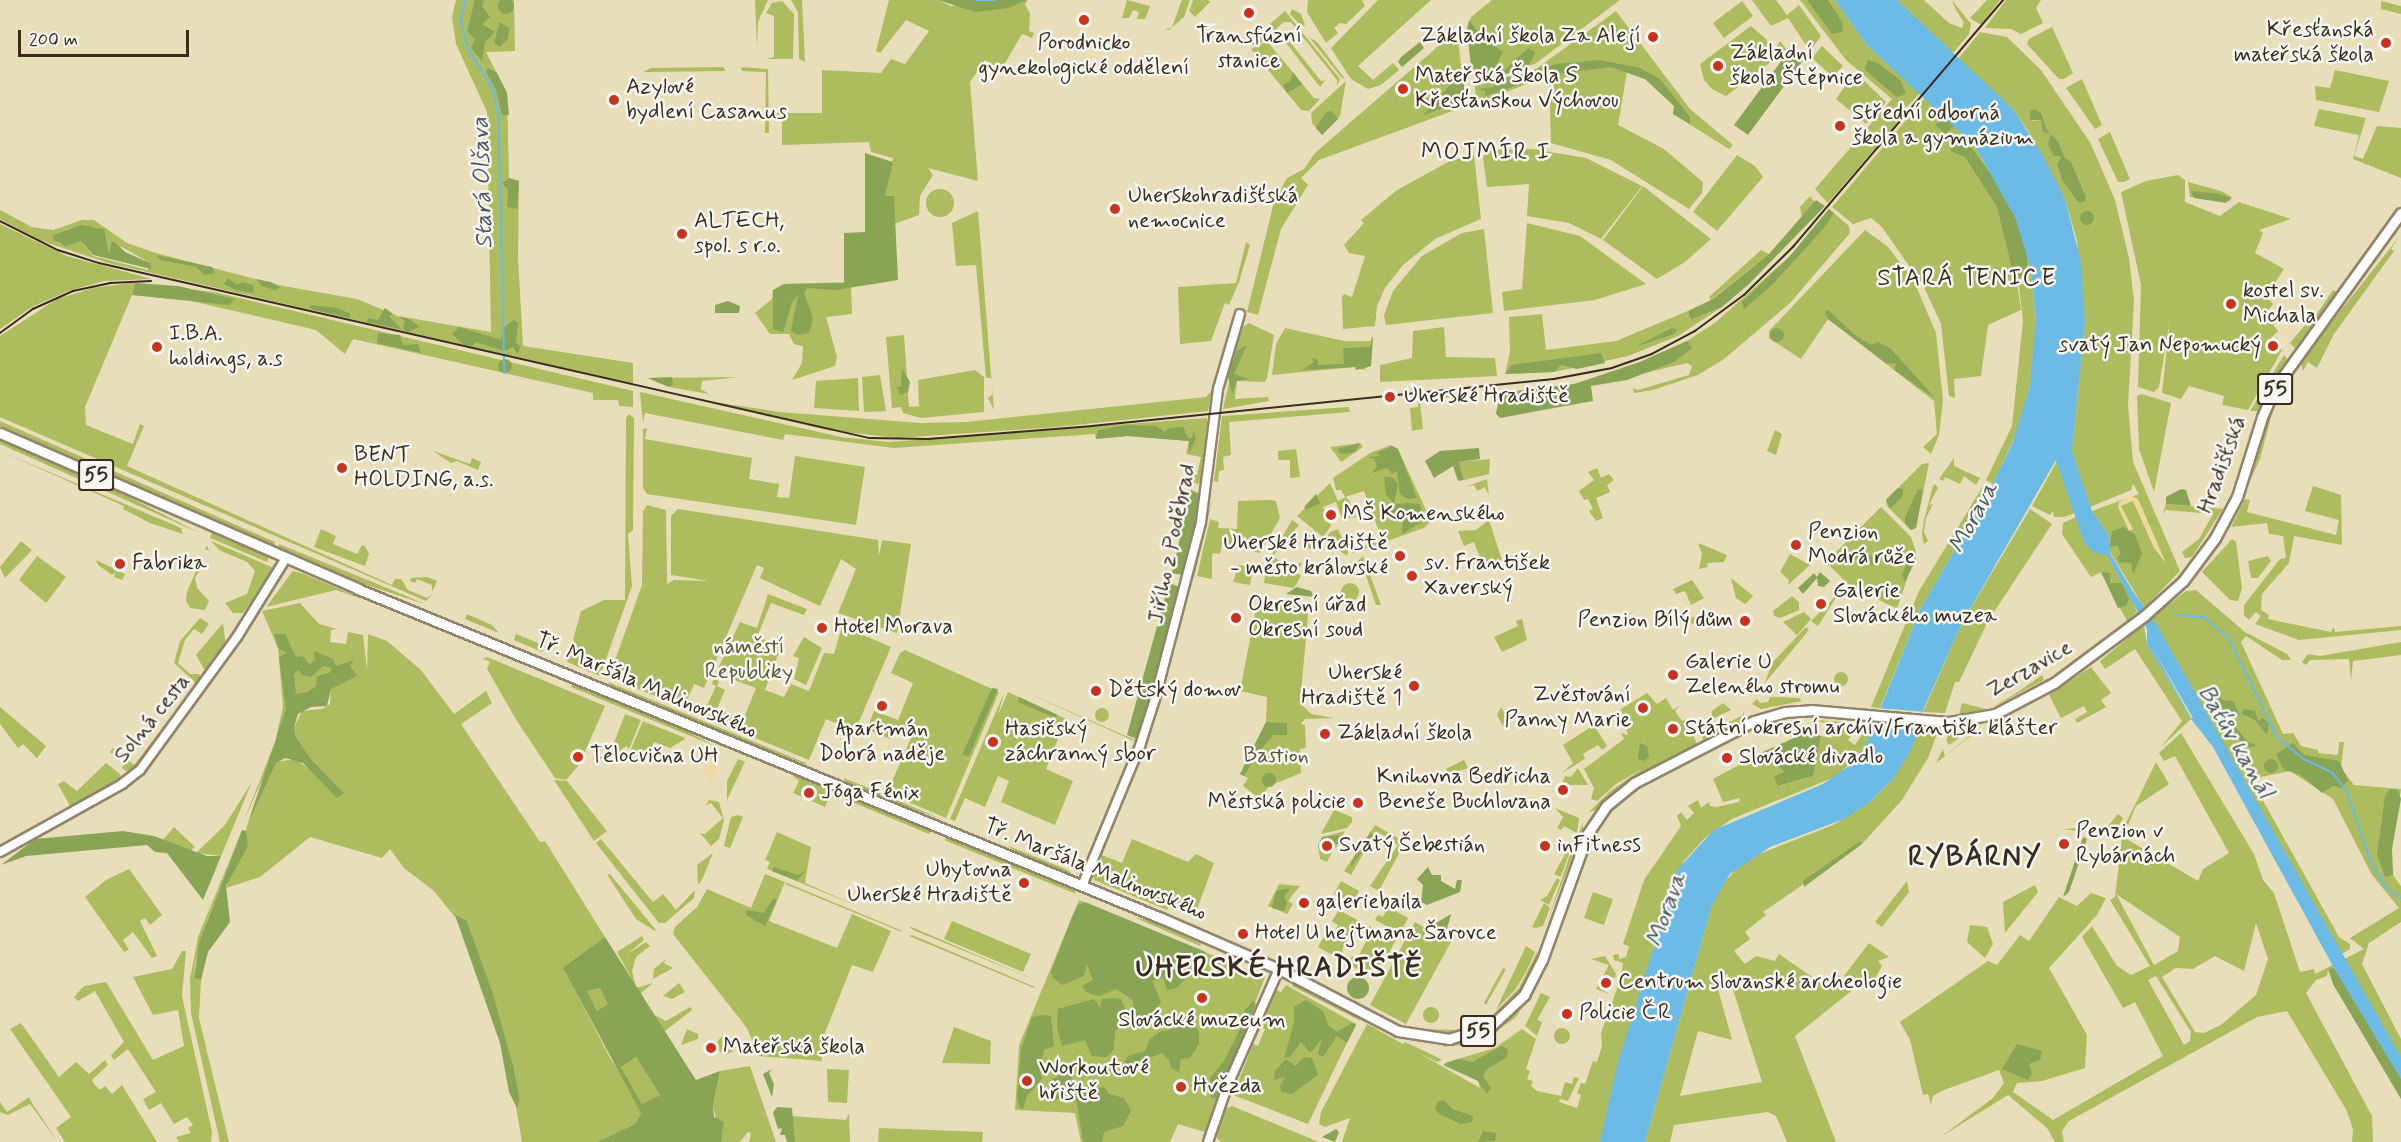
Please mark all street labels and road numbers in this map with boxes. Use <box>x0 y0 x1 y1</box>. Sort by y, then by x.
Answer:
road number: 55 <box>2257 371 2293 407</box>
street label: Hradišťská <box>2193 413 2253 517</box>
road number: 55 <box>78 457 114 493</box>
street label: Jiřího z Poděbrad <box>1143 463 1203 625</box>
street label: Tř. Maršála Malinovského <box>531 627 761 745</box>
street label: Zerzavice <box>1983 635 2077 705</box>
street label: Solná cesta <box>109 669 197 769</box>
street label: Tř. Maršála Malinovského <box>980 813 1210 927</box>
road number: 55 <box>1460 1013 1496 1049</box>

